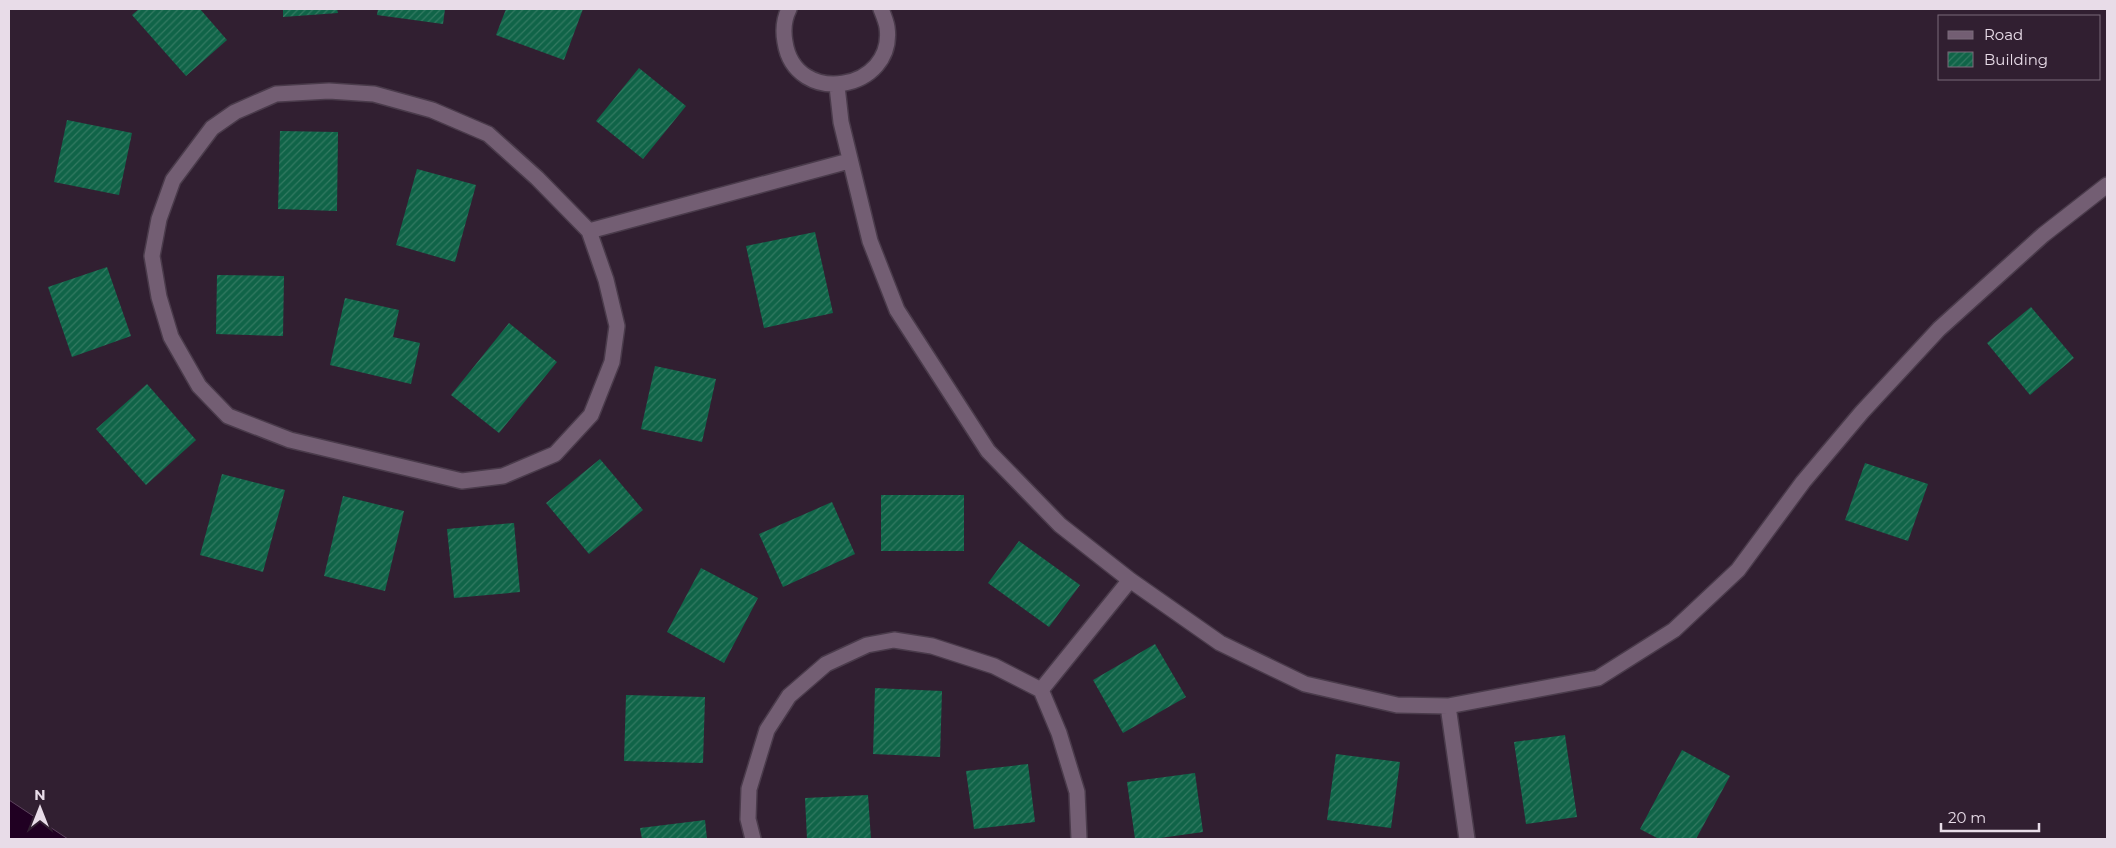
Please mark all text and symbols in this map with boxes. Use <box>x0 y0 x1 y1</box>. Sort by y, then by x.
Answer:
legend <box>1938 15 2101 80</box>
text: Road <box>1984 25 2023 44</box>
text: Building <box>1984 50 2048 69</box>
north arrow <box>15 783 65 833</box>
text: N <box>34 786 46 804</box>
scale bar <box>1941 800 2038 832</box>
text: 20 m <box>1948 808 1986 827</box>

